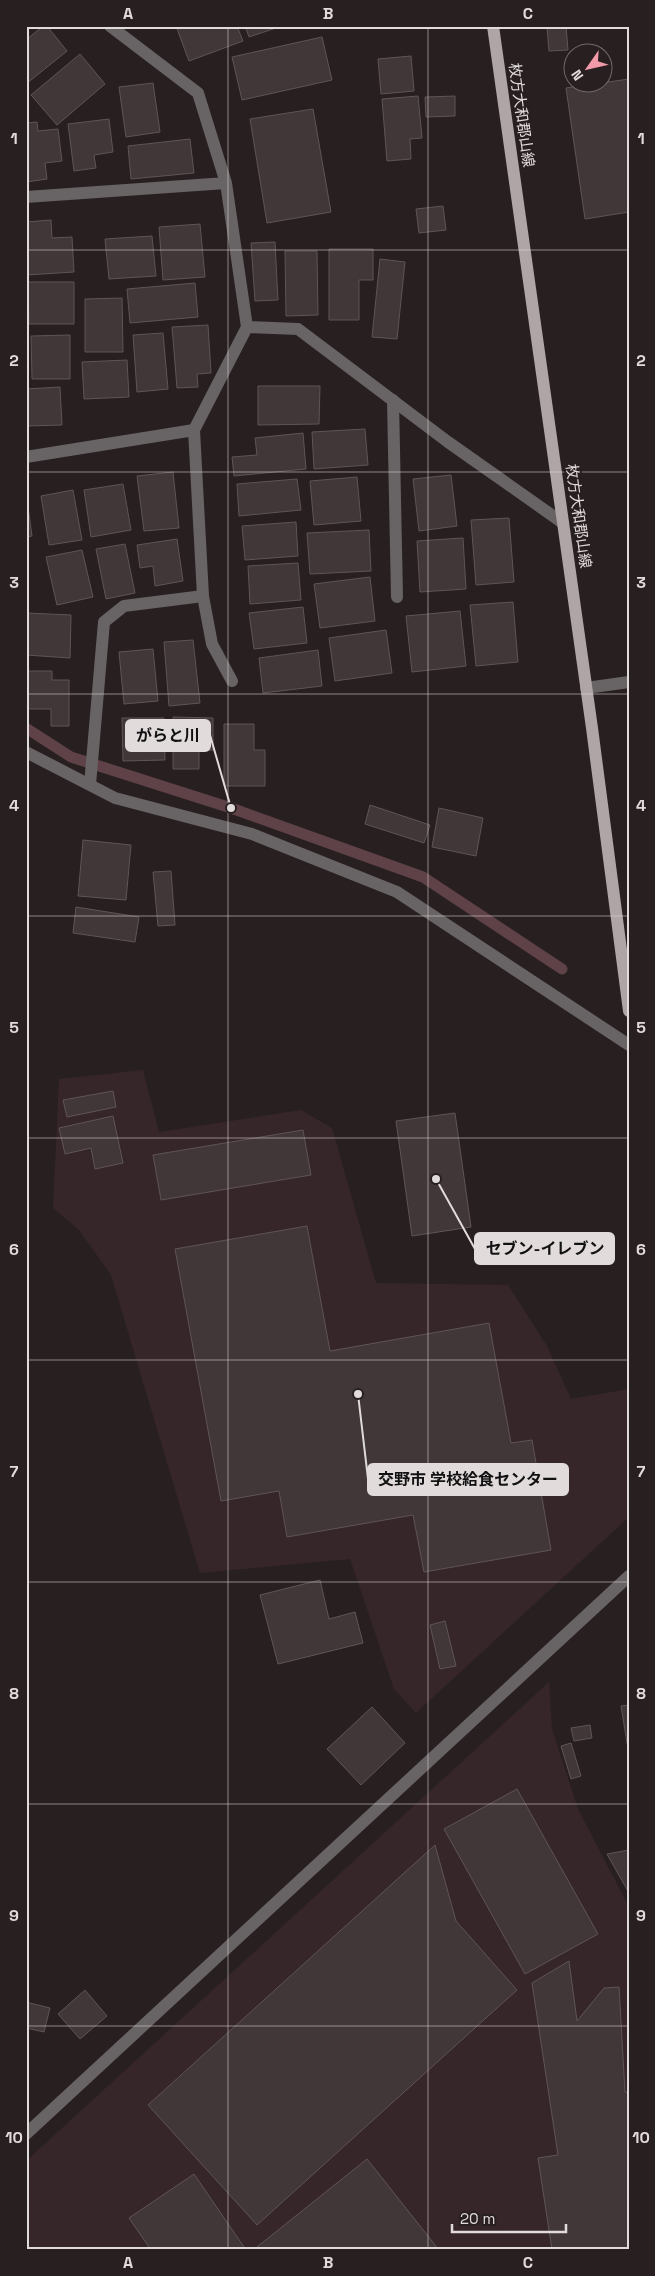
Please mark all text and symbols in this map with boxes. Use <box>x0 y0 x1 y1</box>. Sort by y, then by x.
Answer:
text: A <box>123 3 133 24</box>
text: B <box>323 3 333 24</box>
text: C <box>523 3 533 24</box>
north arrow <box>562 42 612 92</box>
street label: 枚方大和郡山線 <box>505 62 539 168</box>
text: N <box>567 66 587 84</box>
text: 1 <box>10 128 18 149</box>
text: 1 <box>637 128 645 149</box>
text: 2 <box>9 350 19 371</box>
text: 2 <box>636 350 646 371</box>
street label: 枚方大和郡山線 <box>562 463 596 569</box>
text: 3 <box>9 572 19 593</box>
text: 3 <box>636 572 646 593</box>
callout: がらと川 <box>126 720 210 751</box>
text: がらと川 <box>136 725 200 746</box>
text: 4 <box>9 795 19 816</box>
text: 4 <box>636 795 646 816</box>
text: 5 <box>9 1017 19 1038</box>
text: 5 <box>636 1017 646 1038</box>
callout: セブン-イレブン <box>475 1233 614 1264</box>
text: セブン-イレブン <box>486 1238 604 1259</box>
text: 6 <box>9 1239 19 1260</box>
text: 6 <box>636 1239 646 1260</box>
text: 7 <box>10 1461 19 1482</box>
text: 7 <box>637 1461 646 1482</box>
callout: 交野市 学校給食センター <box>368 1464 568 1495</box>
text: 交野市 学校給食センター <box>378 1469 558 1490</box>
text: 8 <box>9 1683 19 1704</box>
text: 8 <box>636 1683 646 1704</box>
text: 9 <box>9 1905 19 1926</box>
text: 9 <box>636 1905 646 1926</box>
text: 10 <box>5 2127 23 2148</box>
text: 10 <box>632 2127 650 2148</box>
scale bar <box>452 2201 566 2233</box>
text: 20 m <box>460 2209 495 2228</box>
text: A <box>123 2252 133 2273</box>
text: B <box>323 2252 333 2273</box>
text: C <box>523 2252 533 2273</box>

